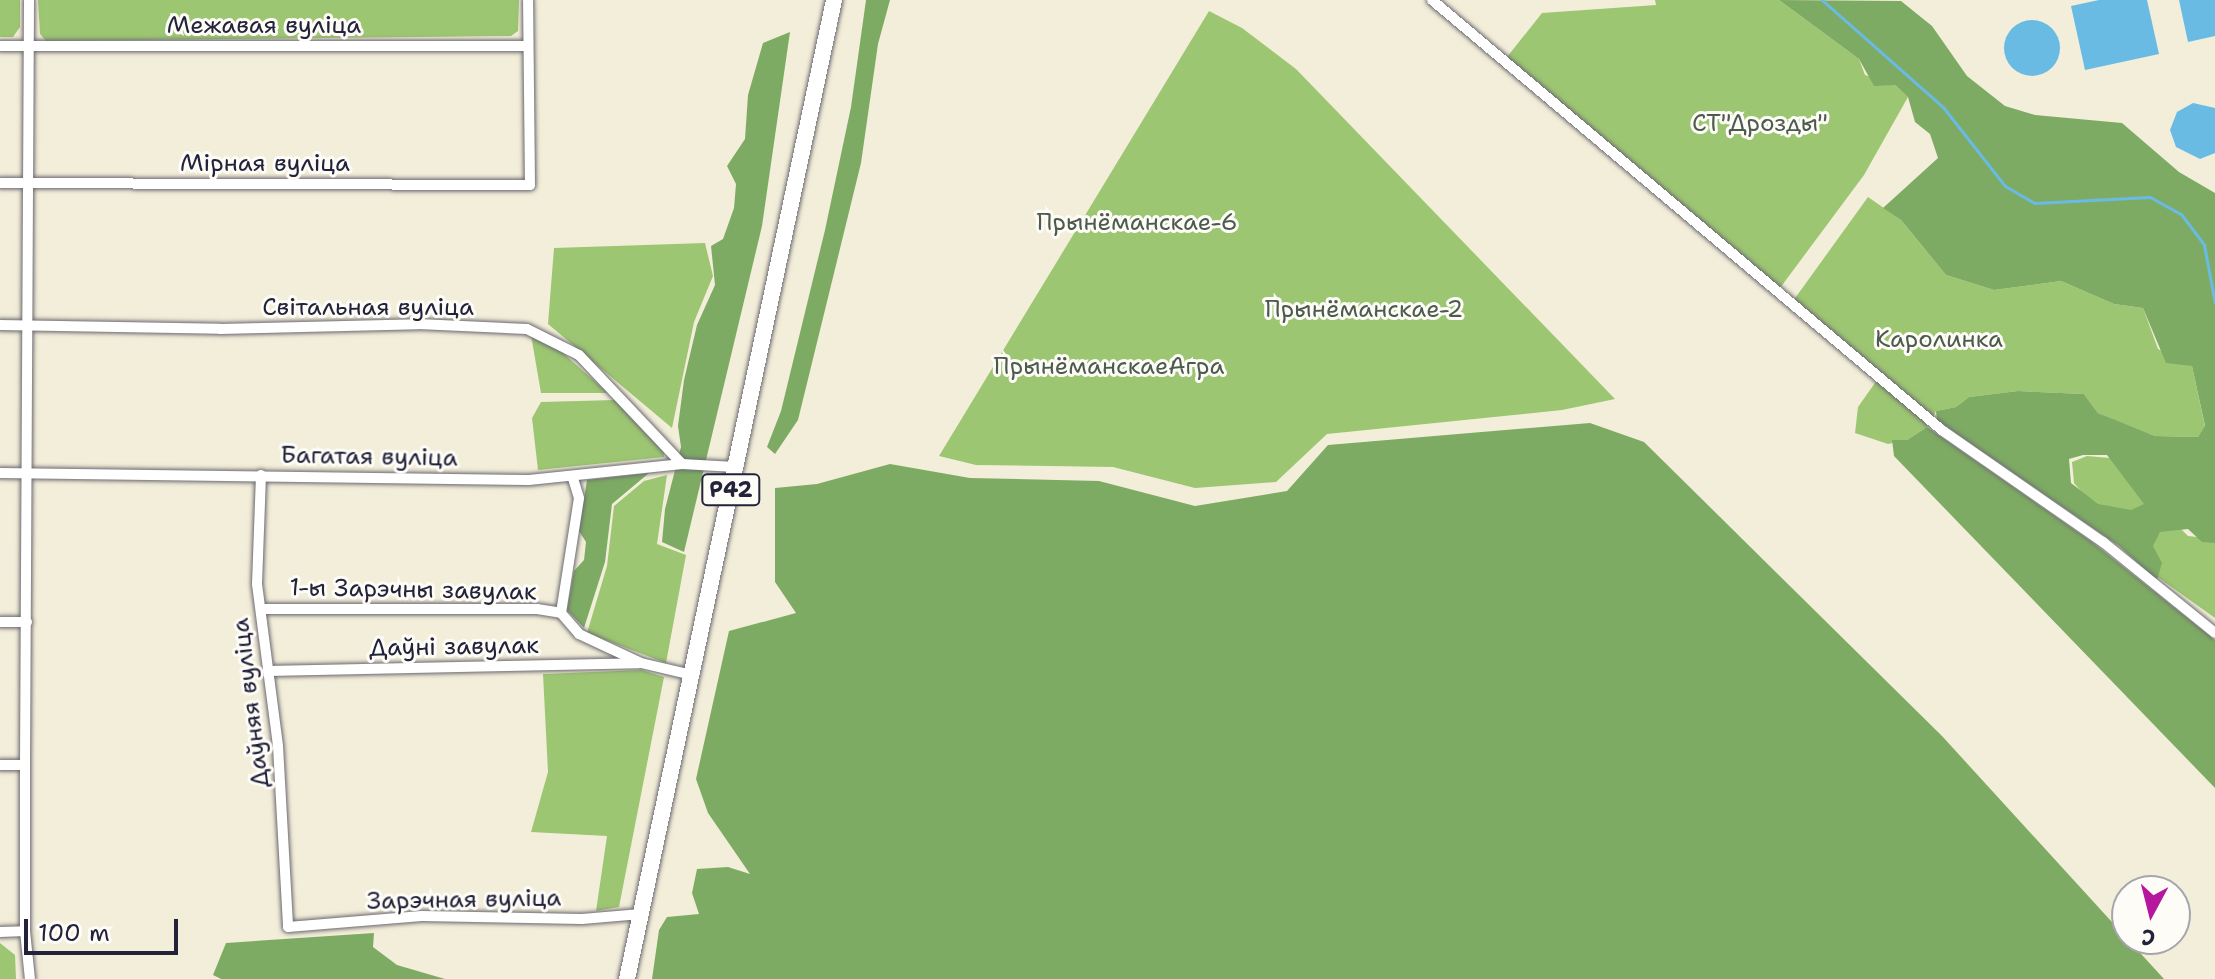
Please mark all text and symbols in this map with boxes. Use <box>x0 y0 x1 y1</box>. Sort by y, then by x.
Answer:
street label: Межавая вуліца <box>167 12 361 40</box>
park label: СТ"Дрозды" <box>1692 110 1828 138</box>
street label: Мірная вуліца <box>180 150 350 178</box>
park label: Прынёманскае-6 <box>1036 209 1238 237</box>
street label: Світальная вуліца <box>262 294 474 322</box>
park label: Прынёманскае-2 <box>1265 296 1463 324</box>
park label: Каролинка <box>1875 326 2003 354</box>
park label: ПрынёманскаеАгра <box>994 353 1224 381</box>
street label: Багатая вуліца <box>280 441 458 473</box>
road number: Р42 <box>701 472 761 508</box>
street label: 1-ы Зарэчны завулак <box>289 573 537 607</box>
street label: Даўняя вуліца <box>226 616 276 790</box>
street label: Даўні завулак <box>369 631 539 663</box>
north arrow <box>2111 875 2191 955</box>
street label: Зарэчная вуліца <box>367 884 561 916</box>
scale bar <box>28 903 182 953</box>
text: 100 m <box>38 917 110 949</box>
text: С <box>2140 922 2157 953</box>

